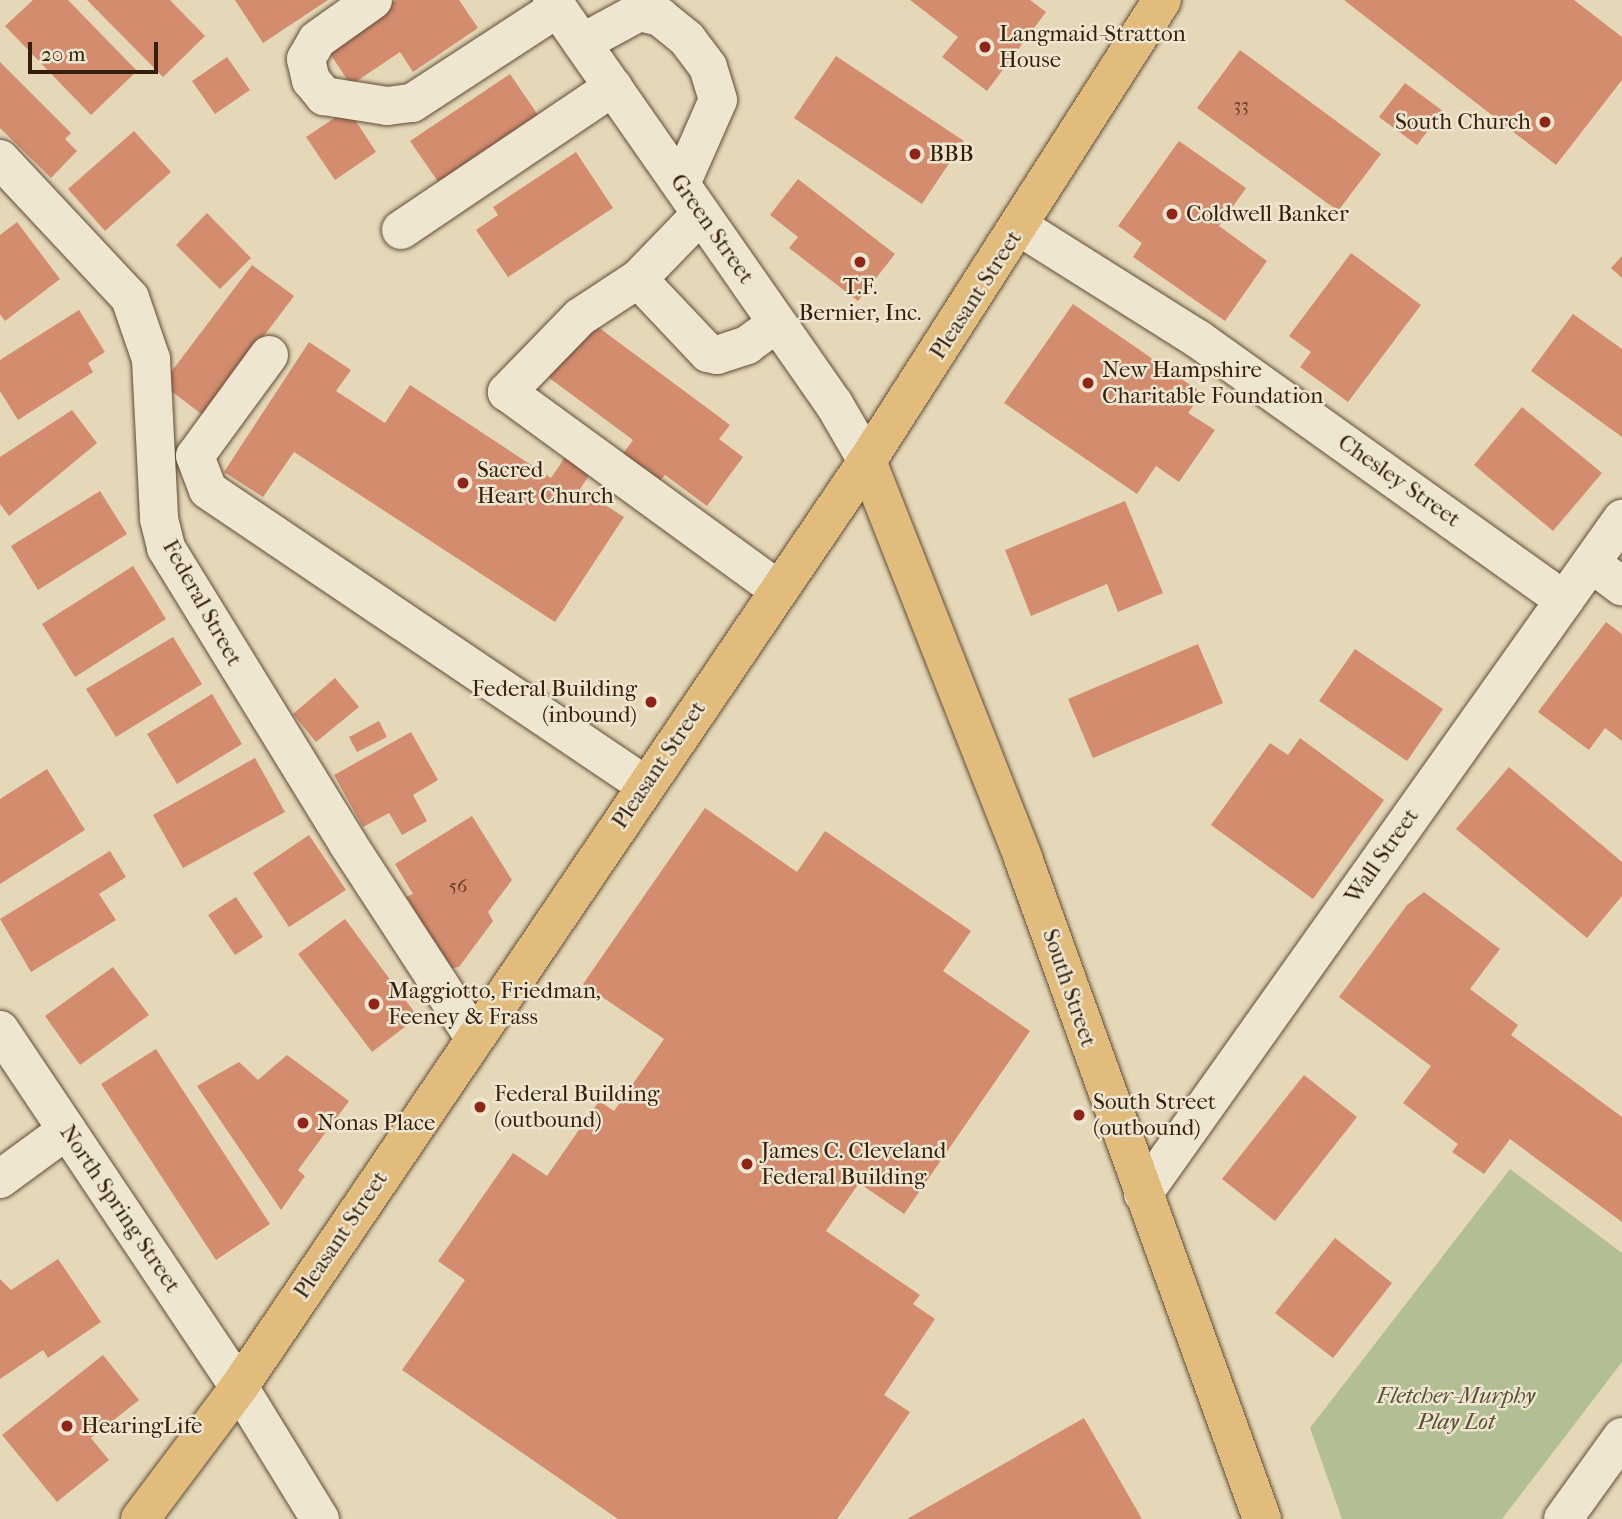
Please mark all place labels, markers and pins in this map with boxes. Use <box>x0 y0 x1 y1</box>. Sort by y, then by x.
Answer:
place label: Langmaid-Stratton House <box>999 20 1186 74</box>
marker: Langmaid-Stratton House <box>977 39 993 55</box>
place label: South Church <box>1395 108 1531 136</box>
marker: South Church <box>1537 114 1553 130</box>
place label: BBB <box>929 140 974 168</box>
marker: BBB <box>907 146 923 162</box>
place label: Coldwell Banker <box>1186 200 1349 228</box>
marker: Coldwell Banker <box>1164 206 1180 222</box>
marker: T.F. Bernier, Inc. <box>852 254 868 270</box>
place label: T.F. Bernier, Inc. <box>798 273 922 327</box>
place label: New Hampshire Charitable Foundation <box>1102 356 1323 410</box>
marker: New Hampshire Charitable Foundation <box>1080 375 1096 391</box>
place label: Sacred Heart Church <box>477 456 614 510</box>
marker: Sacred Heart Church <box>455 475 471 491</box>
place label: Federal Building (inbound) <box>472 675 637 729</box>
marker: Federal Building (inbound) <box>643 694 659 710</box>
place label: Maggiotto, Friedman, Feeney & Frass <box>388 977 601 1031</box>
marker: Maggiotto, Friedman, Feeney & Frass <box>366 996 382 1012</box>
place label: Federal Building (outbound) <box>494 1080 659 1134</box>
place label: South Street (outbound) <box>1093 1088 1216 1142</box>
marker: Federal Building (outbound) <box>472 1099 488 1115</box>
marker: South Street (outbound) <box>1071 1107 1087 1123</box>
place label: Nonas Place <box>317 1109 435 1137</box>
marker: Nonas Place <box>295 1115 311 1131</box>
place label: James C. Cleveland Federal Building <box>761 1137 946 1191</box>
marker: James C. Cleveland Federal Building <box>739 1156 755 1172</box>
place label: HearingLife <box>81 1412 202 1440</box>
marker: HearingLife <box>59 1418 75 1434</box>

